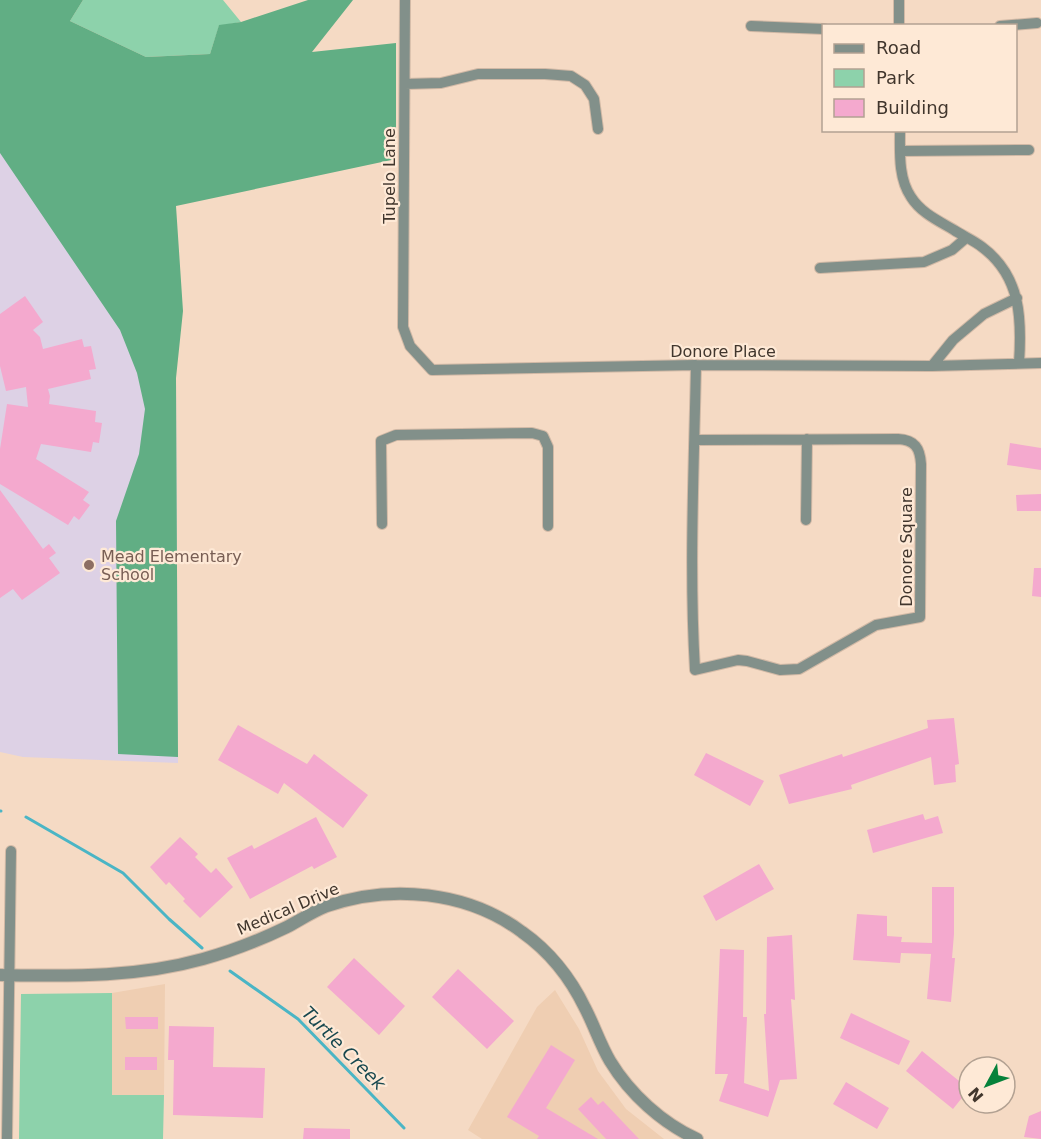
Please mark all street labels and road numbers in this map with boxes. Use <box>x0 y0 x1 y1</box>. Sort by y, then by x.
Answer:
street label: Tupelo Lane <box>380 128 399 225</box>
street label: Donore Place <box>670 342 776 361</box>
street label: Donore Square <box>897 487 916 607</box>
street label: Medical Drive <box>234 879 342 939</box>

